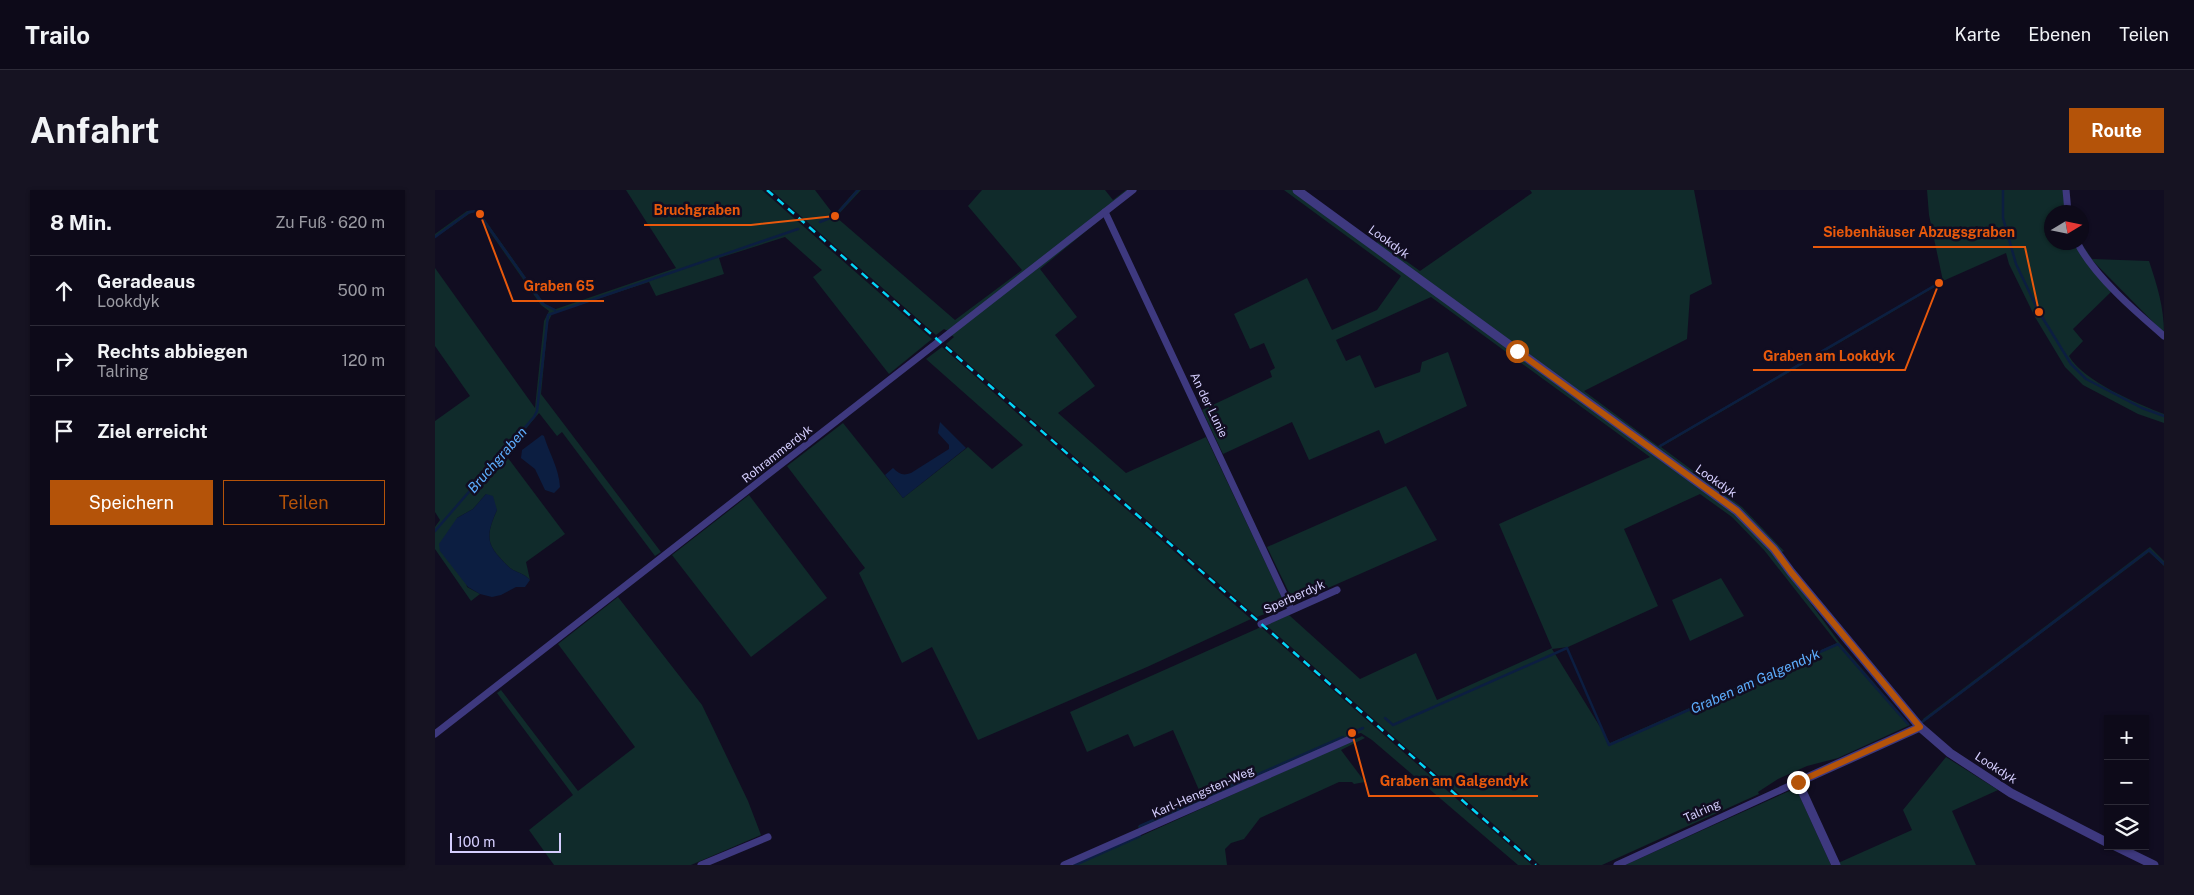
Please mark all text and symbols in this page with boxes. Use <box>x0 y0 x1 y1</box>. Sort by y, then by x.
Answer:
text: Trailo <box>25 21 90 49</box>
text: Karte <box>1955 24 2000 45</box>
text: Ebenen <box>2028 24 2091 45</box>
text: Teilen <box>2119 24 2169 45</box>
button: Route <box>2069 108 2164 153</box>
text: Anfahrt <box>30 110 160 151</box>
callout: Bruchgraben <box>644 196 751 225</box>
text: Bruchgraben <box>654 202 740 218</box>
north arrow <box>2044 205 2089 250</box>
text: 8 Min. <box>50 210 112 235</box>
text: Zu Fuß · 620 m <box>275 213 385 232</box>
callout: Siebenhäuser Abzugsgraben <box>1813 218 2025 247</box>
street label: Lookdyk <box>1366 223 1412 262</box>
text: Siebenhäuser Abzugsgraben <box>1823 224 2015 240</box>
text: Geradeaus <box>97 270 195 292</box>
callout: Graben 65 <box>513 272 604 301</box>
icon: ahead <box>50 277 78 305</box>
text: Graben 65 <box>524 278 594 294</box>
text: 500 m <box>338 281 385 300</box>
text: Lookdyk <box>97 292 160 311</box>
text: Rechts abbiegen <box>97 340 248 362</box>
route start <box>1506 340 1529 363</box>
callout: Graben am Lookdyk <box>1753 341 1905 370</box>
icon: right <box>50 347 78 375</box>
text: Graben am Lookdyk <box>1763 348 1895 364</box>
text: 120 m <box>341 351 385 370</box>
text: Talring <box>97 362 149 381</box>
street label: An der Lunie <box>1187 370 1231 440</box>
icon: arrive <box>50 417 78 445</box>
text: Ziel erreicht <box>97 420 208 442</box>
street label: Rohrammerdyk <box>739 422 815 486</box>
water label: Bruchgraben <box>464 424 530 496</box>
street label: Lookdyk <box>1693 462 1739 500</box>
button: Speichern <box>50 480 213 525</box>
button: Teilen <box>223 480 385 525</box>
street label: Sperberdyk <box>1261 577 1327 617</box>
water label: Graben am Galgendyk <box>1688 645 1822 717</box>
map controls <box>2104 715 2149 850</box>
button: + <box>2104 715 2149 760</box>
street label: Lookdyk <box>1972 749 2020 787</box>
button: − <box>2104 760 2149 805</box>
street label: Karl-Hengsten-Weg <box>1150 763 1256 821</box>
callout: Graben am Galgendyk <box>1369 767 1538 796</box>
route end <box>1787 771 1810 794</box>
text: Graben am Galgendyk <box>1380 773 1528 789</box>
street label: Talring <box>1681 797 1723 825</box>
button: layers <box>2104 805 2149 850</box>
scale bar <box>450 830 561 853</box>
text: 100 m <box>457 834 495 850</box>

